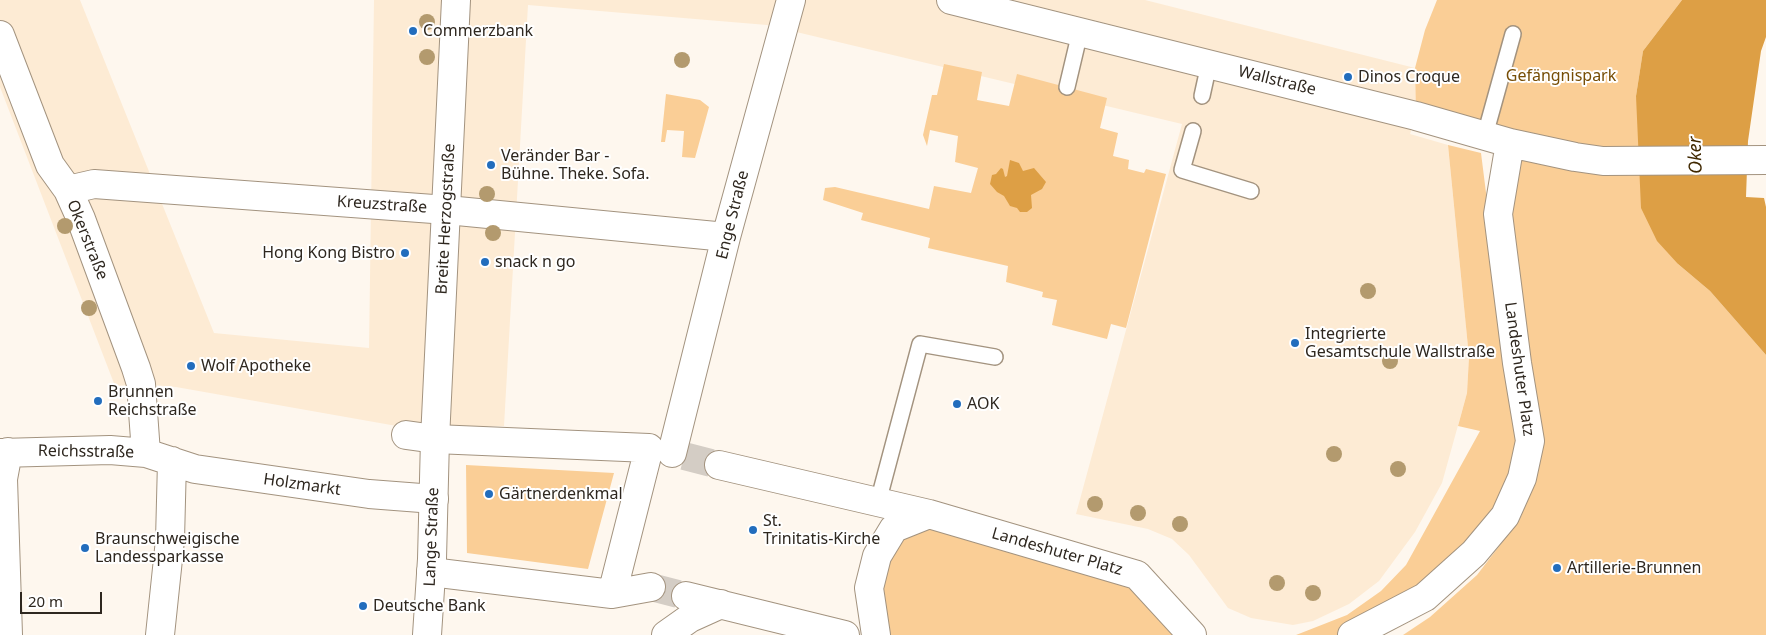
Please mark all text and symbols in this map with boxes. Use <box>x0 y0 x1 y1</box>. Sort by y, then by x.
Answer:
place label: Commerzbank <box>423 21 533 41</box>
marker: Commerzbank <box>407 25 419 37</box>
street label: Wallstraße <box>1236 62 1318 100</box>
park label: Gefängnispark <box>1506 66 1616 86</box>
place label: Dinos Croque <box>1358 67 1460 87</box>
marker: Dinos Croque <box>1342 71 1354 83</box>
water label: Oker <box>1685 136 1707 174</box>
street label: Breite Herzogstraße <box>432 143 460 295</box>
place label: Veränder Bar - Bühne. Theke. Sofa. <box>501 146 650 184</box>
marker: Veränder Bar - Bühne. Theke. Sofa. <box>485 159 497 171</box>
street label: Enge Straße <box>713 169 753 261</box>
street label: Kreuzstraße <box>336 192 428 218</box>
street label: Okerstraße <box>62 197 112 283</box>
place label: Hong Kong Bistro <box>262 243 395 263</box>
marker: Hong Kong Bistro <box>399 247 411 259</box>
place label: snack n go <box>495 252 575 272</box>
marker: snack n go <box>479 256 491 268</box>
street label: Landeshuter Platz <box>1500 301 1538 437</box>
place label: Integrierte Gesamtschule Wallstraße <box>1305 324 1495 362</box>
marker: Integrierte Gesamtschule Wallstraße <box>1289 337 1301 349</box>
place label: Wolf Apotheke <box>201 356 311 376</box>
marker: Wolf Apotheke <box>185 360 197 372</box>
place label: Brunnen Reichstraße <box>108 382 196 420</box>
place label: AOK <box>967 394 999 414</box>
marker: Brunnen Reichstraße <box>92 395 104 407</box>
marker: AOK <box>951 398 963 410</box>
street label: Reichsstraße <box>38 442 134 462</box>
street label: Holzmarkt <box>262 470 342 500</box>
place label: Gärtnerdenkmal <box>499 484 623 504</box>
street label: Lange Straße <box>421 487 443 587</box>
marker: Gärtnerdenkmal <box>483 488 495 500</box>
place label: St. Trinitatis-Kirche <box>763 511 880 549</box>
marker: St. Trinitatis-Kirche <box>747 524 759 536</box>
street label: Landeshuter Platz <box>989 524 1125 580</box>
place label: Braunschweigische Landessparkasse <box>95 529 240 567</box>
marker: Braunschweigische Landessparkasse <box>79 542 91 554</box>
place label: Artillerie-Brunnen <box>1567 558 1702 578</box>
marker: Artillerie-Brunnen <box>1551 562 1563 574</box>
scale bar <box>22 582 105 614</box>
text: 20 m <box>28 591 63 611</box>
place label: Deutsche Bank <box>373 596 486 616</box>
marker: Deutsche Bank <box>357 600 369 612</box>

